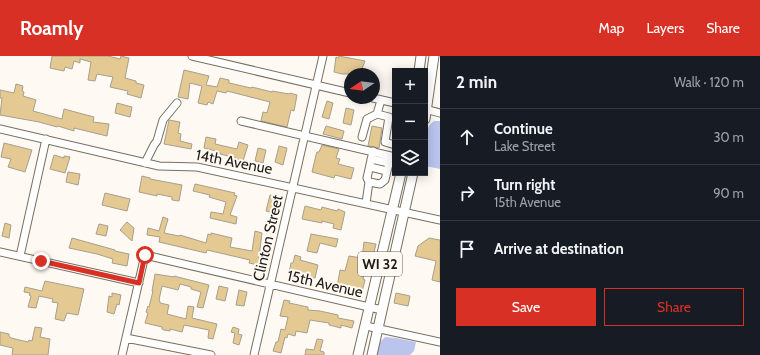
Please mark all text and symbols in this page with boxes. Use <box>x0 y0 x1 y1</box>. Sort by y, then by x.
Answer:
text: Roamly <box>20 17 83 40</box>
text: Map <box>599 19 624 37</box>
text: Layers <box>646 19 684 37</box>
text: Share <box>706 19 740 37</box>
north arrow <box>344 68 380 104</box>
map controls <box>392 68 428 176</box>
button: + <box>392 68 428 104</box>
text: 2 min <box>456 72 497 92</box>
text: Walk · 120 m <box>674 74 744 90</box>
button: − <box>392 104 428 140</box>
text: Continue <box>494 120 553 138</box>
icon: ahead <box>456 126 478 148</box>
text: 30 m <box>714 129 744 145</box>
text: Lake Street <box>494 138 555 154</box>
button: layers <box>392 140 428 176</box>
street label: 14th Avenue <box>194 146 274 178</box>
text: Turn right <box>494 176 555 194</box>
icon: right <box>456 182 478 204</box>
text: 90 m <box>713 185 744 201</box>
street label: Clinton Street <box>249 193 287 283</box>
text: 15th Avenue <box>494 194 561 210</box>
icon: arrive <box>456 238 478 260</box>
text: Arrive at destination <box>494 240 624 258</box>
route start <box>136 246 154 264</box>
route end <box>32 252 50 270</box>
road number: WI 32 <box>358 252 402 276</box>
street label: 15th Avenue <box>285 267 365 302</box>
button: Save <box>456 288 596 326</box>
button: Share <box>604 288 744 326</box>

